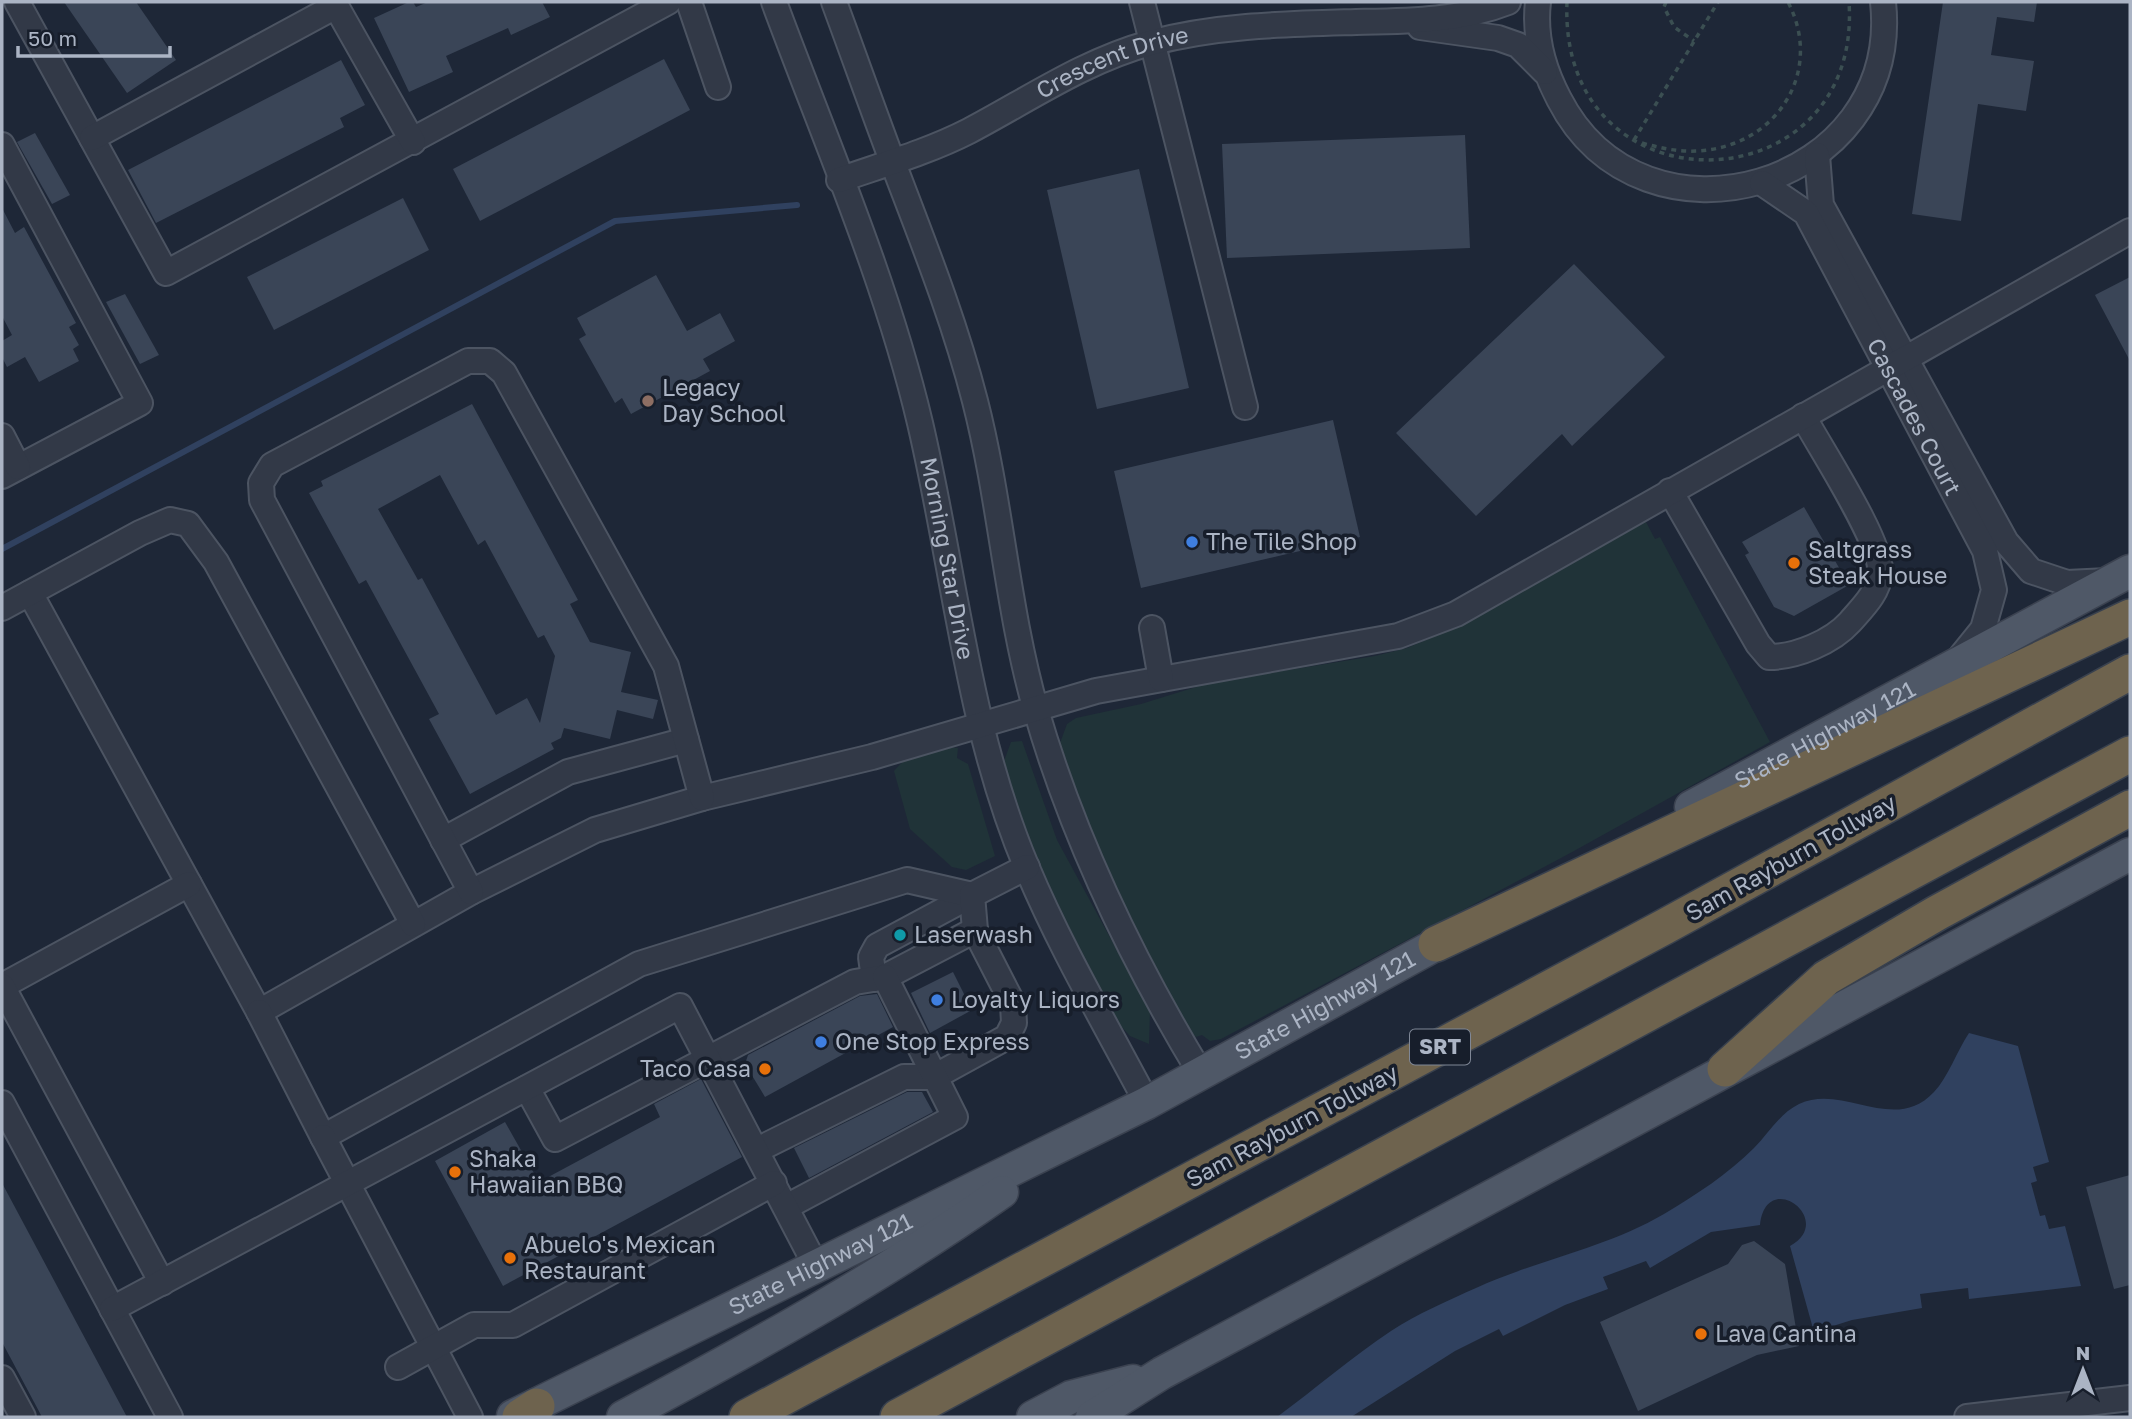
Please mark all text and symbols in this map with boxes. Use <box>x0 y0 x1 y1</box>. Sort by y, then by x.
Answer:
scale bar <box>18 14 170 58</box>
street label: Crescent Drive <box>1031 20 1191 104</box>
text: 50 m <box>28 25 77 51</box>
street label: Cascades Court <box>1862 333 1968 500</box>
place label: Legacy Day School <box>662 373 786 427</box>
marker: Legacy Day School <box>640 393 656 409</box>
street label: Morning Star Drive <box>915 455 981 662</box>
place label: The Tile Shop <box>1206 527 1357 555</box>
marker: The Tile Shop <box>1184 534 1200 550</box>
place label: Saltgrass Steak House <box>1808 535 1947 589</box>
marker: Saltgrass Steak House <box>1786 555 1802 571</box>
street label: State Highway 121 <box>1729 674 1920 794</box>
street label: Sam Rayburn Tollway <box>1681 788 1900 926</box>
place label: Laserwash <box>914 920 1033 948</box>
marker: Laserwash <box>892 927 908 943</box>
street label: State Highway 121 <box>1229 944 1419 1065</box>
place label: Loyalty Liquors <box>951 985 1120 1013</box>
marker: Loyalty Liquors <box>929 992 945 1008</box>
place label: One Stop Express <box>835 1027 1030 1055</box>
road number: SRT <box>1410 1030 1470 1064</box>
marker: One Stop Express <box>813 1034 829 1050</box>
place label: Taco Casa <box>640 1054 751 1082</box>
street label: Sam Rayburn Tollway <box>1181 1057 1402 1193</box>
marker: Taco Casa <box>757 1061 773 1077</box>
place label: Shaka Hawaiian BBQ <box>469 1144 623 1198</box>
marker: Shaka Hawaiian BBQ <box>447 1164 463 1180</box>
street label: State Highway 121 <box>724 1206 917 1320</box>
place label: Abuelo's Mexican Restaurant <box>524 1230 716 1284</box>
marker: Abuelo's Mexican Restaurant <box>502 1250 518 1266</box>
place label: Lava Cantina <box>1715 1319 1857 1347</box>
marker: Lava Cantina <box>1693 1326 1709 1342</box>
north arrow <box>2048 1335 2118 1405</box>
text: N <box>2076 1341 2090 1364</box>

